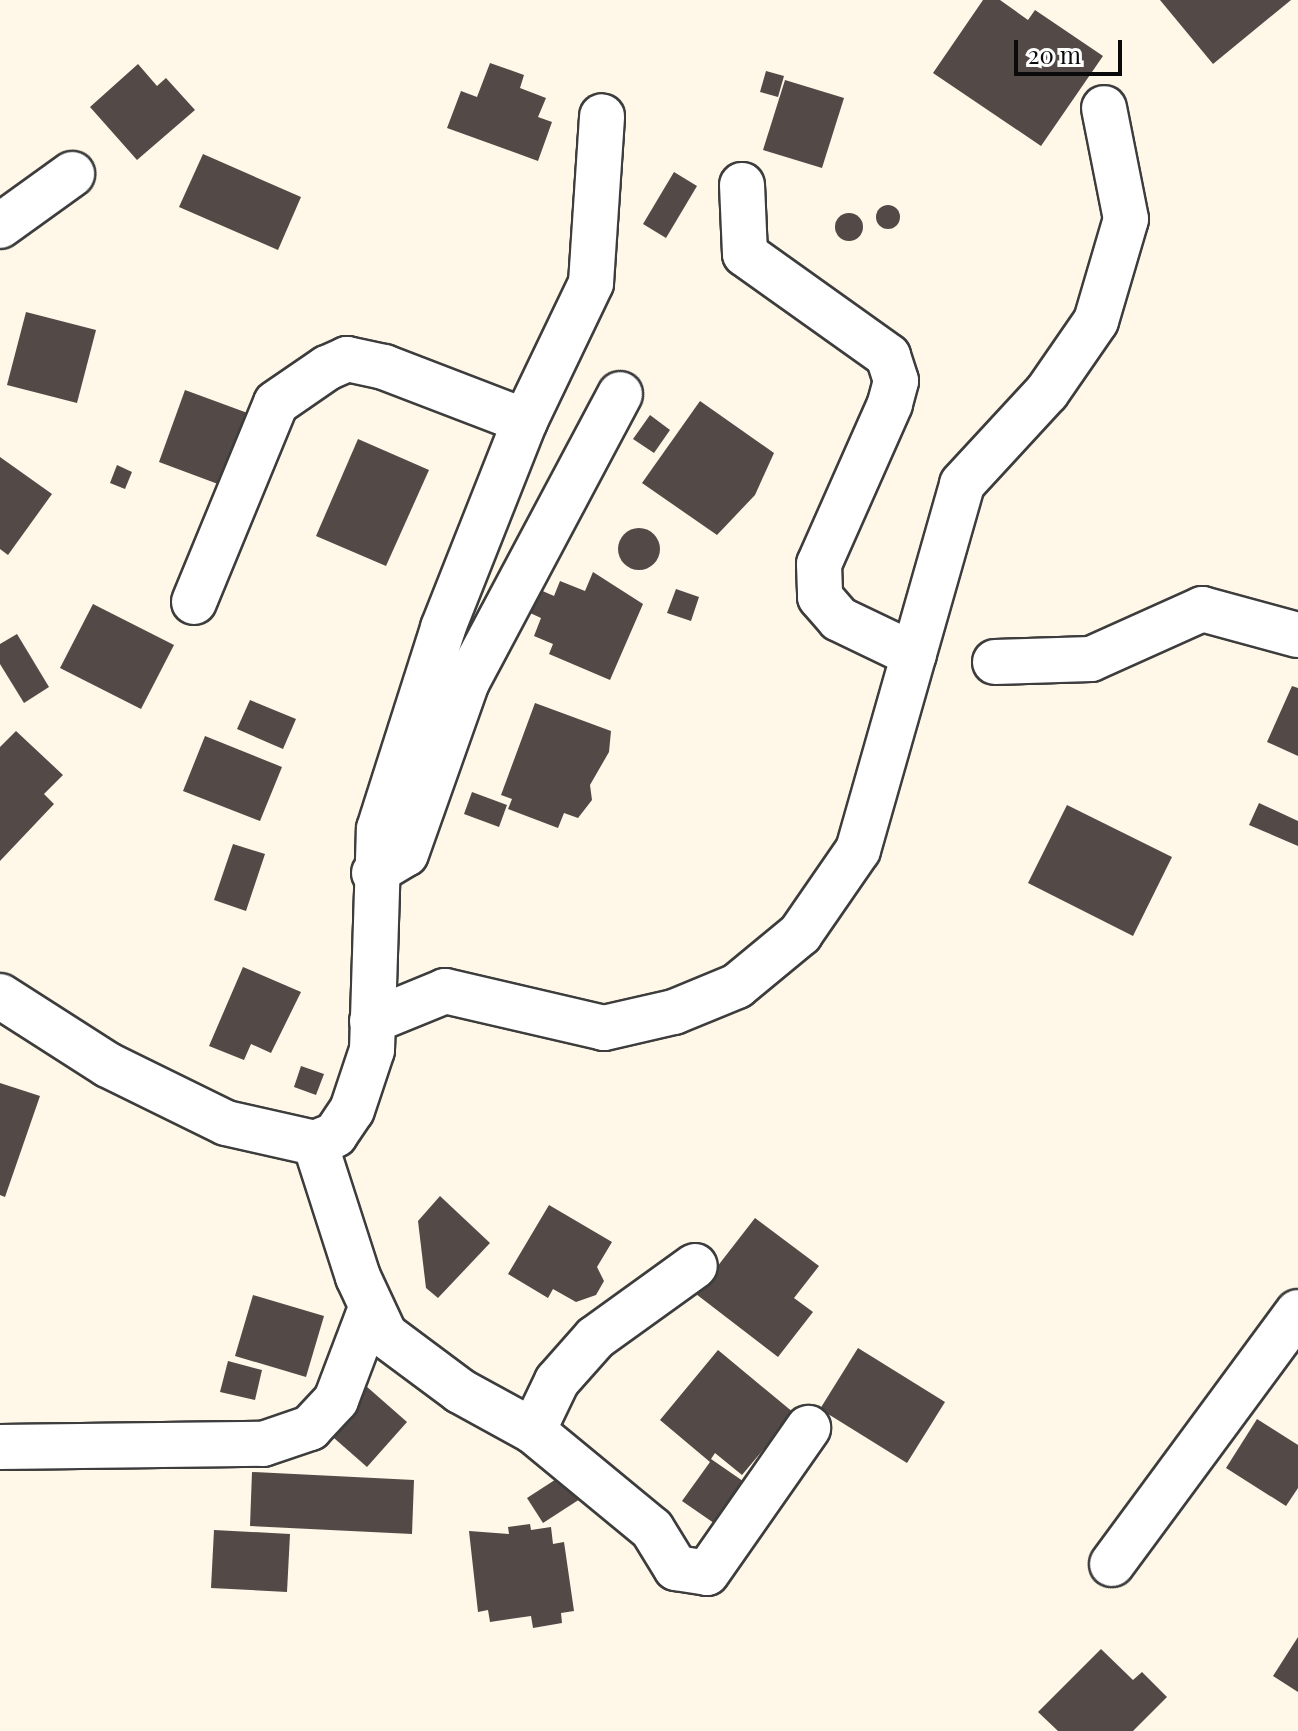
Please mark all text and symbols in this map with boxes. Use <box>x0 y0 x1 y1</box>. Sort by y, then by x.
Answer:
scale bar <box>1018 24 1126 74</box>
text: 20 m <box>1028 38 1081 70</box>

